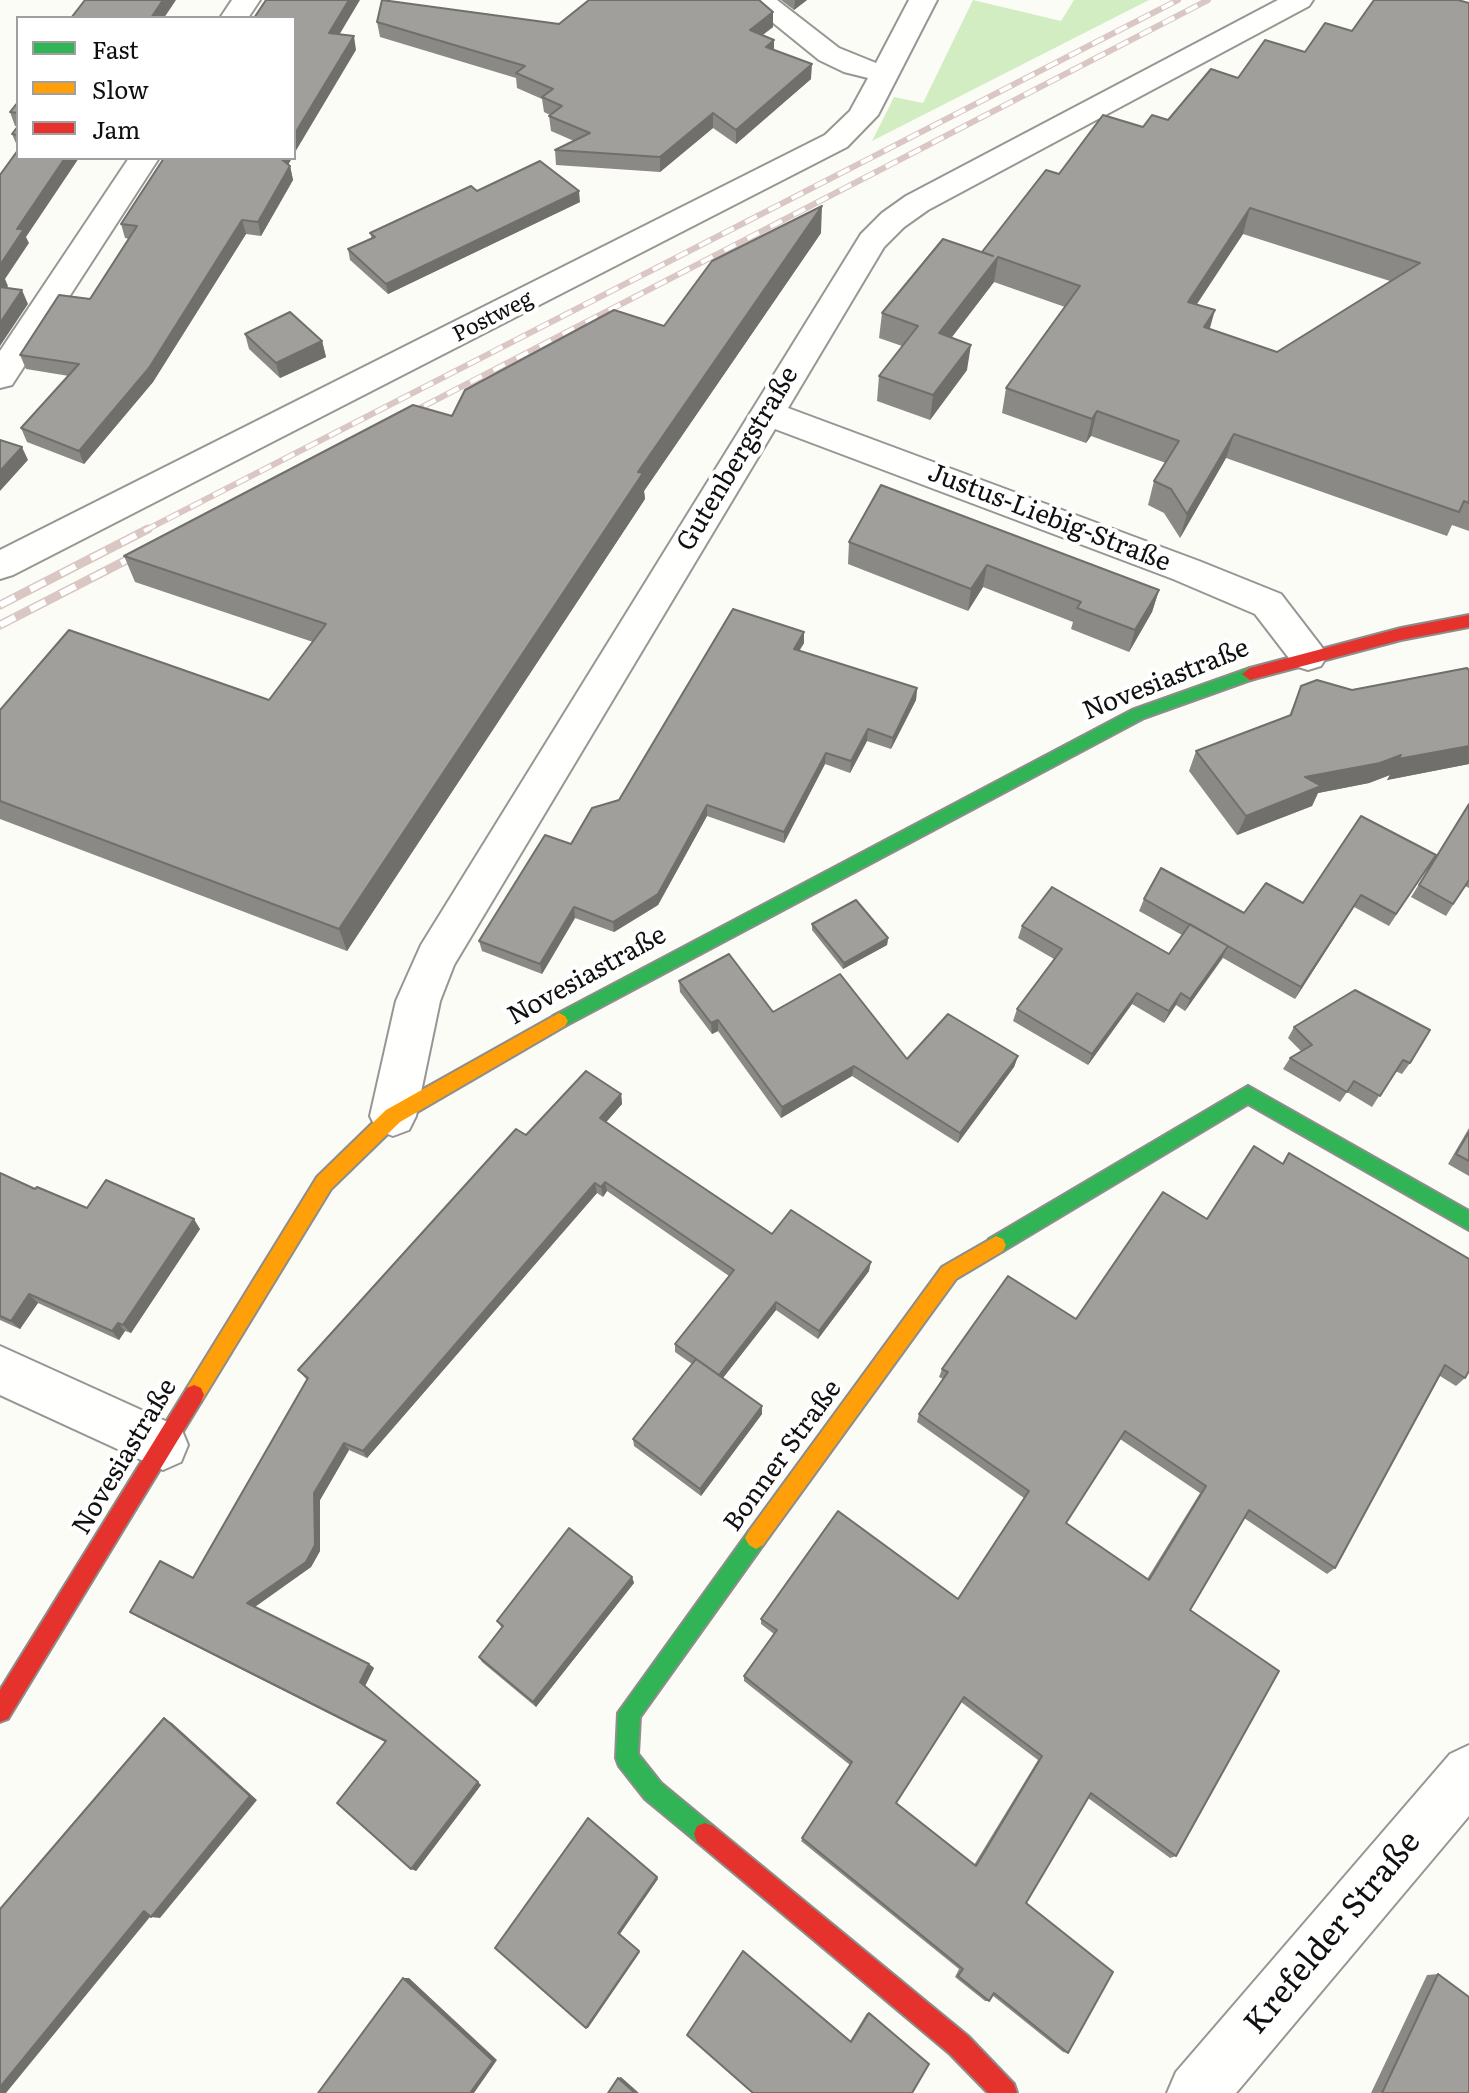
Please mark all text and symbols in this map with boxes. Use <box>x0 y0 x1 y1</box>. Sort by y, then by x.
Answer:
legend <box>16 16 296 160</box>
text: Fast <box>92 31 139 66</box>
text: Slow <box>92 71 149 106</box>
text: Jam <box>92 111 140 146</box>
street label: Postweg <box>449 286 537 348</box>
street label: Gutenbergstraße <box>671 361 805 557</box>
street label: Justus-Liebig-Straße <box>923 457 1175 579</box>
street label: Novesiastraße <box>1079 633 1253 727</box>
street label: Novesiastraße <box>502 920 672 1032</box>
street label: Novesiastraße <box>66 1373 184 1541</box>
street label: Bonner Straße <box>718 1374 848 1538</box>
street label: Krefelder Straße <box>1237 1824 1429 2042</box>

